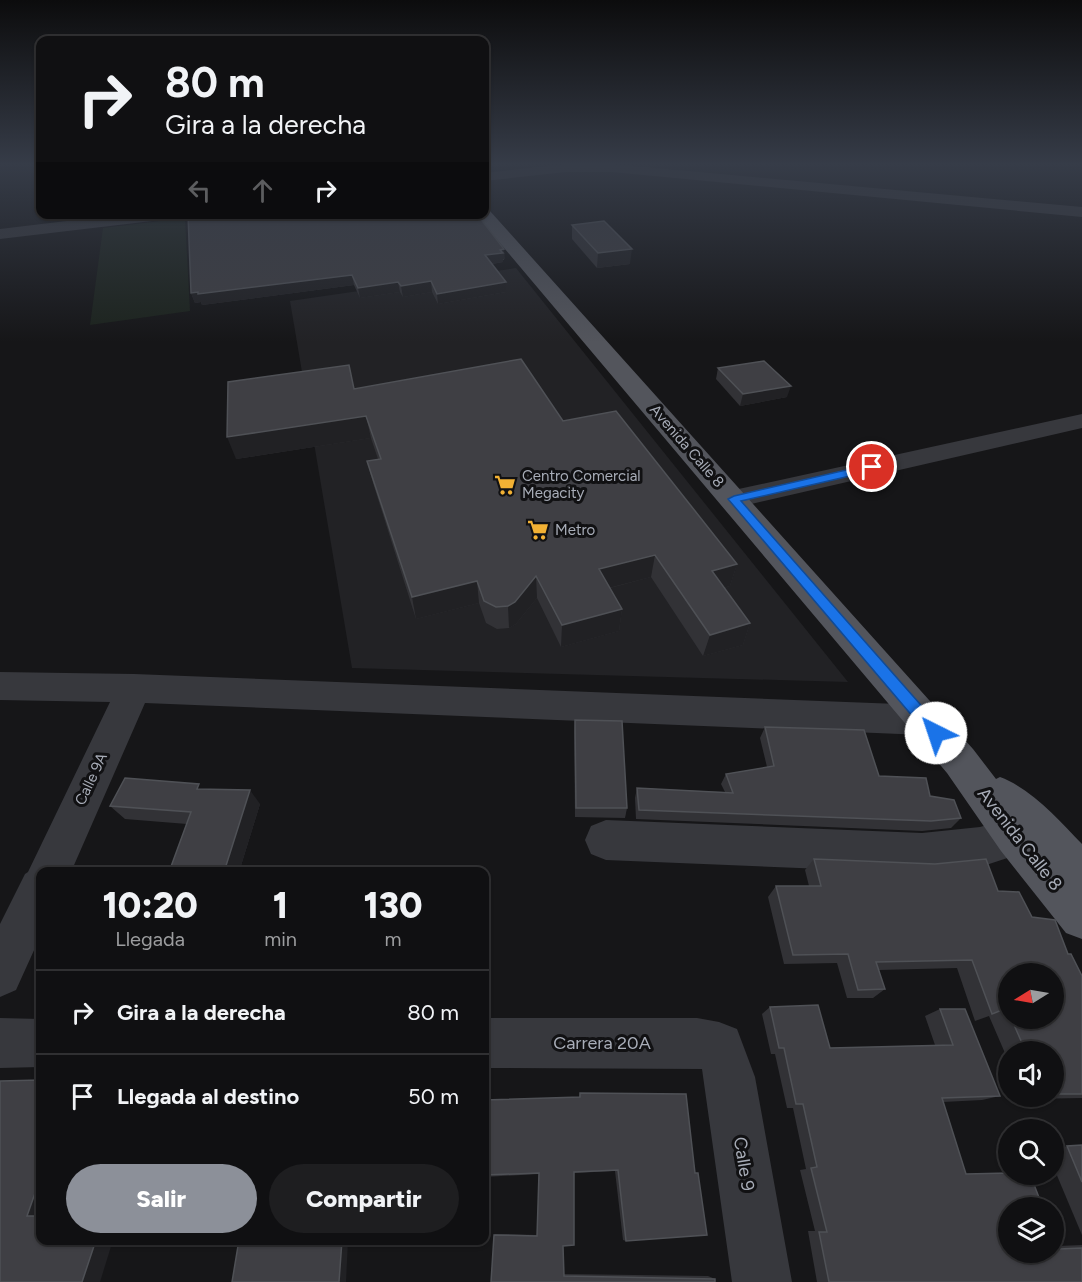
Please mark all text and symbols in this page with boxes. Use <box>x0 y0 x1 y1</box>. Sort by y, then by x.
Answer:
text: 80 m <box>165 57 265 108</box>
icon: right <box>66 60 144 138</box>
text: Gira a la derecha <box>165 108 366 141</box>
icon: left <box>183 174 216 207</box>
icon: ahead <box>246 174 279 207</box>
icon: right <box>309 174 342 207</box>
street label: Avenida Calle 8 <box>646 401 728 491</box>
pin <box>846 441 897 492</box>
icon: arrive <box>855 450 888 483</box>
place label: Centro Comercial Megacity <box>522 467 641 502</box>
supermarket icon: Centro Comercial Megacity <box>493 473 517 497</box>
supermarket icon: Metro <box>526 518 550 542</box>
place label: Metro <box>555 521 596 539</box>
position arrow <box>904 701 968 765</box>
street label: Calle 9A <box>71 750 111 808</box>
street label: Avenida Calle 8 <box>973 783 1067 895</box>
text: 10:20 <box>103 884 198 927</box>
text: 1 <box>273 884 288 927</box>
text: 130 <box>363 884 422 927</box>
text: Llegada <box>115 927 185 951</box>
text: min <box>264 927 297 951</box>
text: m <box>384 927 401 951</box>
north arrow <box>998 963 1064 1029</box>
map controls <box>998 963 1064 1263</box>
icon: right <box>66 996 99 1029</box>
text: Gira a la derecha <box>117 999 286 1026</box>
text: 80 m <box>407 999 459 1026</box>
street label: Carrera 20A <box>553 1032 651 1054</box>
button: sound <box>998 1041 1064 1107</box>
icon: arrive <box>66 1080 99 1113</box>
text: Llegada al destino <box>117 1083 299 1110</box>
text: 50 m <box>408 1083 459 1110</box>
button: search <box>998 1119 1064 1185</box>
street label: Calle 9 <box>729 1135 759 1193</box>
button: Salir <box>66 1164 257 1233</box>
button: Compartir <box>269 1164 459 1233</box>
button: layers <box>998 1197 1064 1263</box>

